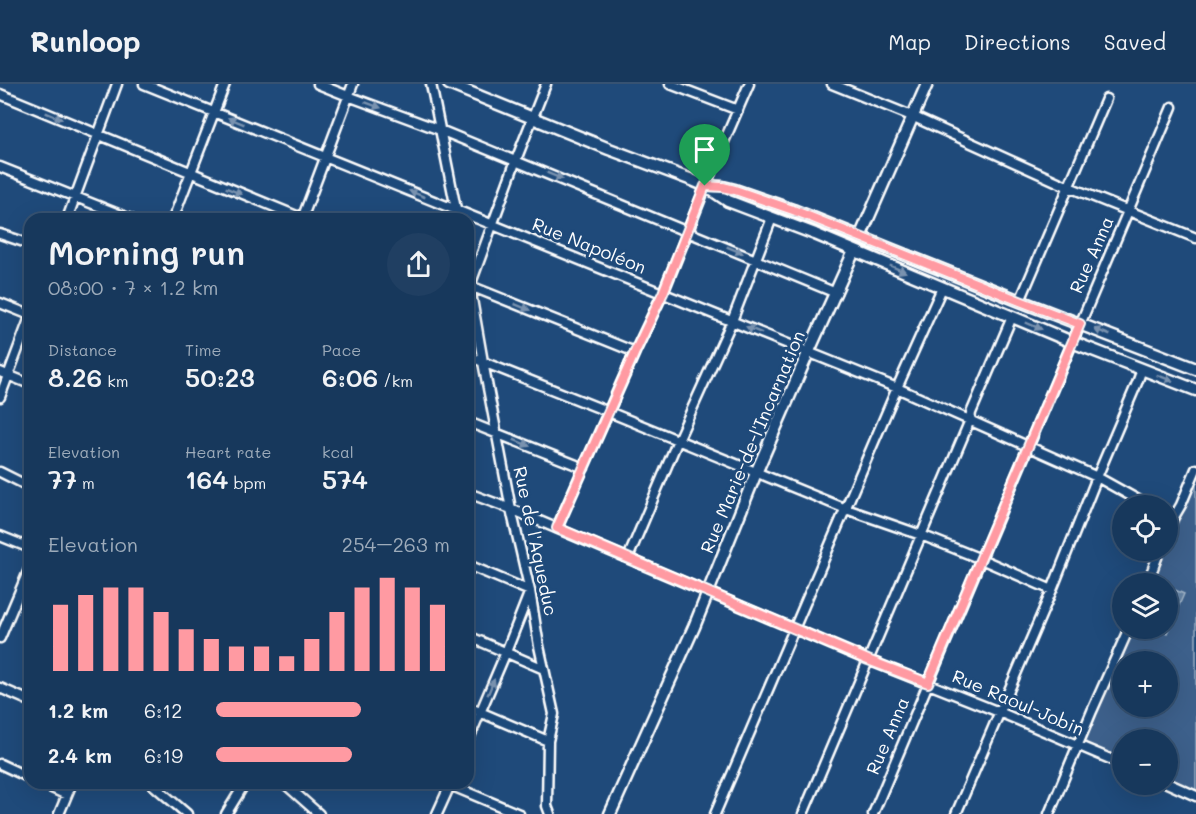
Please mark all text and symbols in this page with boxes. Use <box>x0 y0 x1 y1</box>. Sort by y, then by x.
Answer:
text: Runloop <box>30 23 141 59</box>
text: Map <box>888 28 931 55</box>
text: Directions <box>964 28 1071 55</box>
text: Saved <box>1104 28 1166 55</box>
one-way arrow <box>364 101 382 111</box>
one-way arrow <box>46 111 64 121</box>
one-way arrow <box>227 116 245 126</box>
pin <box>679 124 730 186</box>
icon: arrive <box>688 133 721 166</box>
one-way arrow <box>546 171 564 181</box>
one-way arrow <box>225 187 243 196</box>
one-way arrow <box>408 189 426 199</box>
street label: Rue Napoléon <box>529 211 650 279</box>
street label: Rue Anna <box>1063 212 1119 297</box>
text: Morning run <box>48 230 245 273</box>
button: share <box>387 233 450 296</box>
one-way arrow <box>726 246 744 255</box>
one-way arrow <box>889 264 907 274</box>
text: 08:00 · 7 × 1.2 km <box>48 274 219 300</box>
one-way arrow <box>514 302 532 312</box>
one-way arrow <box>1026 321 1044 331</box>
one-way arrow <box>745 325 763 334</box>
street label: Rue Marie-de-l'Incarnation <box>694 327 810 557</box>
one-way arrow <box>1093 327 1111 337</box>
text: Distance <box>48 339 117 360</box>
text: Time <box>185 339 221 360</box>
text: Pace <box>322 339 361 360</box>
text: 8.26 <box>48 360 102 394</box>
text: 50:23 <box>185 360 255 394</box>
text: 6:06 <box>322 360 378 394</box>
text: km <box>102 370 129 391</box>
text: /km <box>378 370 413 391</box>
one-way arrow <box>1157 374 1175 384</box>
one-way arrow <box>514 438 532 448</box>
text: Elevation <box>48 441 120 462</box>
text: Heart rate <box>185 441 271 462</box>
text: kcal <box>322 441 354 462</box>
text: 77 <box>48 462 77 496</box>
text: 164 <box>185 462 228 496</box>
text: 574 <box>322 462 368 496</box>
street label: Rue de l'Aqueduc <box>508 464 564 618</box>
text: m <box>77 472 95 493</box>
text: bpm <box>228 472 266 493</box>
map controls <box>1112 495 1178 795</box>
button: locate <box>1112 495 1178 561</box>
text: Elevation <box>48 531 138 557</box>
text: 254–263 m <box>342 531 450 557</box>
button: layers <box>1112 573 1178 639</box>
button: + <box>1112 651 1178 717</box>
street label: Rue Raoul-Jobin <box>949 663 1088 741</box>
one-way arrow <box>486 677 496 695</box>
street label: Rue Anna <box>860 693 914 778</box>
text: 1.2 km <box>48 697 108 723</box>
text: 6:12 <box>144 697 182 723</box>
button: − <box>1112 729 1178 795</box>
text: 2.4 km <box>48 742 112 768</box>
text: 6:19 <box>144 742 183 768</box>

